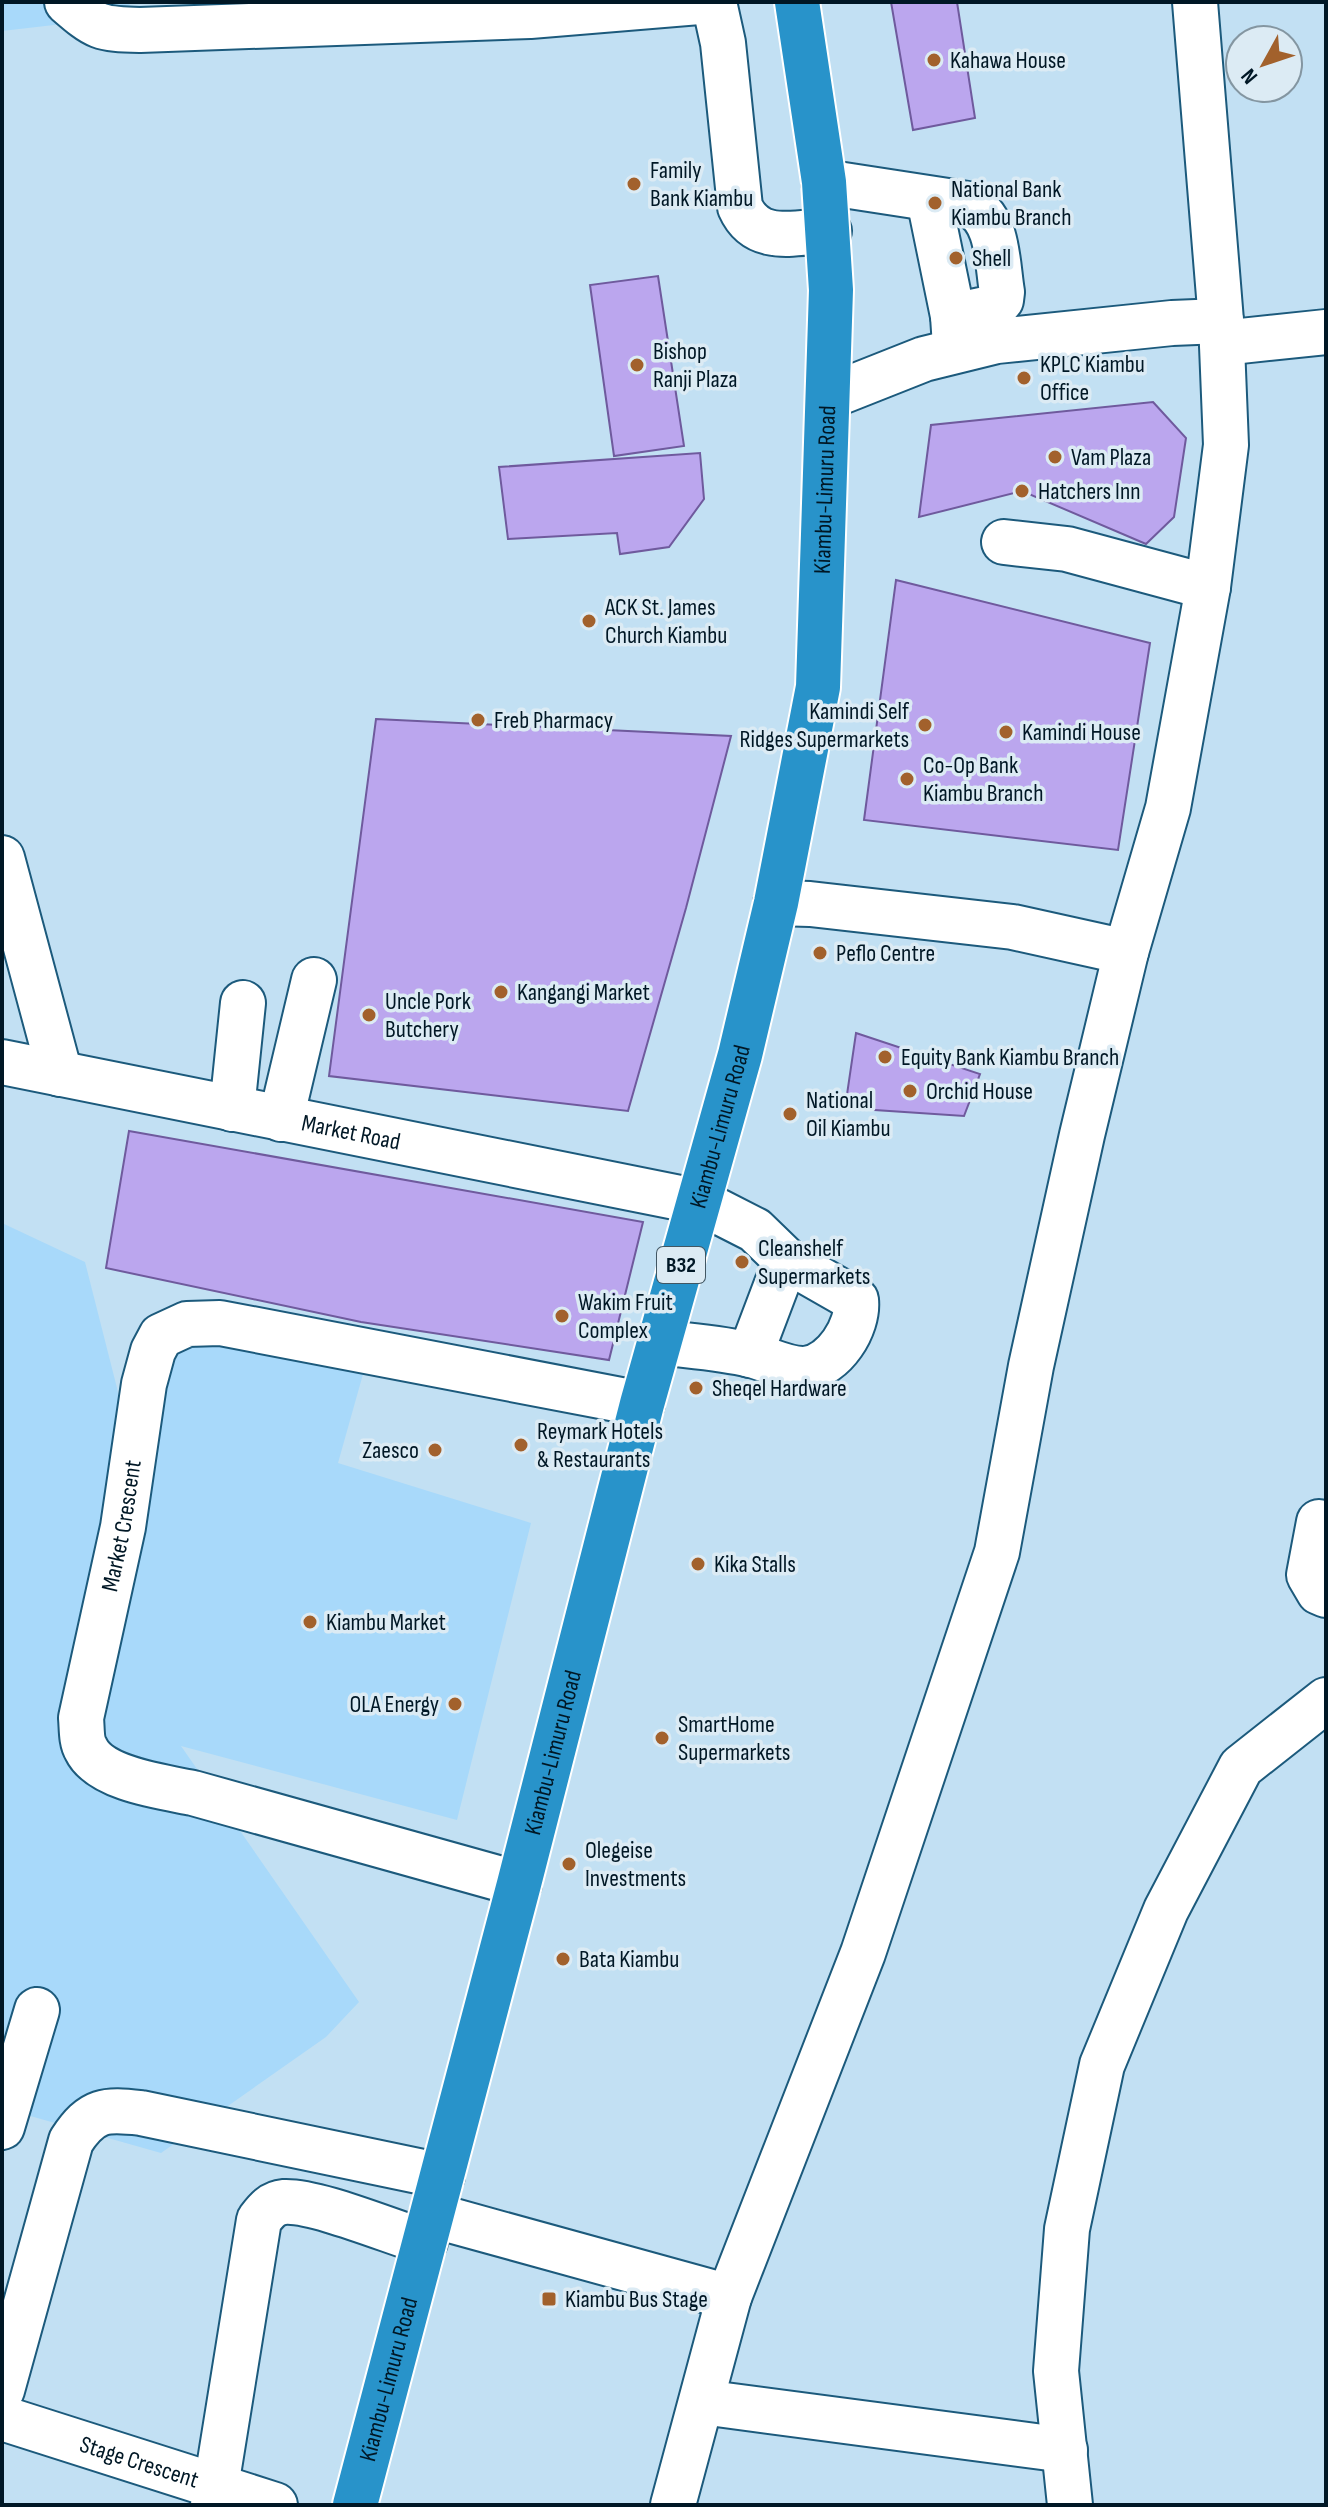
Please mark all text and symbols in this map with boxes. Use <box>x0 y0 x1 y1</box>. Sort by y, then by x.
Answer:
north arrow <box>1224 24 1304 104</box>
place label: Kahawa House <box>950 46 1066 75</box>
marker: Kahawa House <box>925 51 943 69</box>
text: N <box>1236 63 1264 89</box>
place label: Family Bank Kiambu <box>650 156 753 213</box>
marker: Family Bank Kiambu <box>625 175 643 193</box>
place label: National Bank Kiambu Branch <box>951 175 1071 232</box>
marker: National Bank Kiambu Branch <box>926 194 944 212</box>
place label: Shell <box>972 244 1011 273</box>
marker: Shell <box>947 249 965 267</box>
place label: Bishop Ranji Plaza <box>653 337 738 394</box>
place label: KPLC Kiambu Office <box>1040 350 1145 407</box>
marker: Bishop Ranji Plaza <box>628 356 646 374</box>
marker: KPLC Kiambu Office <box>1015 369 1033 387</box>
street label: Kiambu-Limuru Road <box>807 405 842 574</box>
place label: Vam Plaza <box>1071 443 1151 472</box>
marker: Vam Plaza <box>1046 448 1064 466</box>
place label: Hatchers Inn <box>1038 477 1140 506</box>
marker: Hatchers Inn <box>1013 482 1031 500</box>
place label: ACK St. James Church Kiambu <box>604 593 727 650</box>
marker: ACK St. James Church Kiambu <box>580 612 598 630</box>
place label: Kamindi Self Ridges Supermarkets <box>739 697 910 754</box>
place label: Freb Pharmacy <box>494 706 613 735</box>
marker: Freb Pharmacy <box>469 711 487 729</box>
marker: Kamindi Self Ridges Supermarkets <box>916 716 934 734</box>
place label: Kamindi House <box>1022 718 1141 747</box>
marker: Kamindi House <box>997 723 1015 741</box>
place label: Co-Op Bank Kiambu Branch <box>923 751 1043 808</box>
marker: Co-Op Bank Kiambu Branch <box>898 770 916 788</box>
place label: Peflo Centre <box>836 939 935 968</box>
marker: Peflo Centre <box>811 944 829 962</box>
place label: Kangangi Market <box>517 978 650 1007</box>
marker: Kangangi Market <box>492 983 510 1001</box>
place label: Uncle Pork Butchery <box>385 987 471 1044</box>
marker: Uncle Pork Butchery <box>360 1006 378 1024</box>
street label: Kiambu-Limuru Road <box>683 1042 756 1212</box>
place label: Equity Bank Kiambu Branch <box>901 1043 1119 1072</box>
marker: Equity Bank Kiambu Branch <box>876 1048 894 1066</box>
place label: Orchid House <box>926 1077 1033 1106</box>
marker: Orchid House <box>901 1082 919 1100</box>
place label: National Oil Kiambu <box>806 1086 891 1143</box>
marker: National Oil Kiambu <box>781 1105 799 1123</box>
street label: Market Road <box>299 1108 403 1156</box>
place label: Cleanshelf Supermarkets <box>758 1234 870 1291</box>
road number: B32 <box>657 1247 705 1283</box>
marker: Cleanshelf Supermarkets <box>733 1253 751 1271</box>
place label: Wakim Fruit Complex <box>578 1288 673 1345</box>
marker: Wakim Fruit Complex <box>553 1307 571 1325</box>
place label: Sheqel Hardware <box>712 1374 847 1403</box>
marker: Sheqel Hardware <box>687 1379 705 1397</box>
place label: Reymark Hotels & Restaurants <box>537 1417 663 1474</box>
place label: Zaesco <box>362 1436 419 1465</box>
marker: Reymark Hotels & Restaurants <box>512 1436 530 1454</box>
marker: Zaesco <box>426 1441 444 1459</box>
street label: Market Crescent <box>95 1458 147 1594</box>
place label: Kika Stalls <box>714 1550 796 1579</box>
marker: Kika Stalls <box>689 1555 707 1573</box>
place label: Kiambu Market <box>326 1608 446 1637</box>
marker: Kiambu Market <box>301 1613 319 1631</box>
street label: Kiambu-Limuru Road <box>518 1667 588 1838</box>
place label: OLA Energy <box>349 1690 439 1719</box>
marker: OLA Energy <box>446 1695 464 1713</box>
place label: SmartHome Supermarkets <box>678 1710 790 1767</box>
marker: SmartHome Supermarkets <box>653 1729 671 1747</box>
place label: Olegeise Investments <box>585 1836 686 1893</box>
marker: Olegeise Investments <box>560 1855 578 1873</box>
place label: Bata Kiambu <box>579 1945 679 1974</box>
marker: Bata Kiambu <box>554 1950 572 1968</box>
place label: Kiambu Bus Stage <box>565 2285 708 2314</box>
marker: Kiambu Bus Stage <box>540 2290 558 2308</box>
street label: Kiambu-Limuru Road <box>353 2294 424 2464</box>
street label: Stage Crescent <box>76 2429 202 2494</box>

